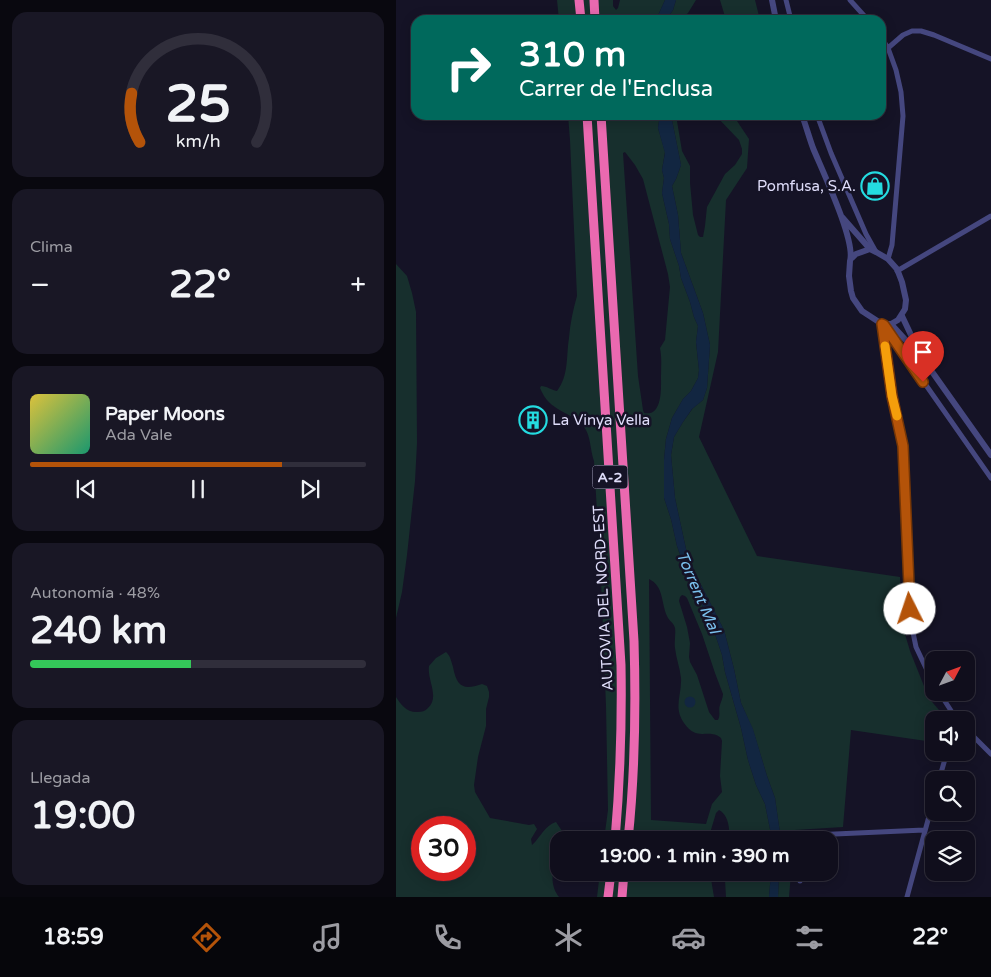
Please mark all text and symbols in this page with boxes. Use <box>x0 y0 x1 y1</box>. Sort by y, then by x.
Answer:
text: 310 m <box>519 34 626 76</box>
icon: right <box>436 35 501 100</box>
text: 25 <box>165 73 231 136</box>
text: Carrer de l'Enclusa <box>519 76 713 102</box>
text: km/h <box>176 131 220 152</box>
shop icon: Pomfusa, S.A. <box>860 171 890 201</box>
place label: Pomfusa, S.A. <box>757 177 856 195</box>
text: Clima <box>30 237 73 257</box>
text: 22° <box>169 262 231 308</box>
text: − <box>30 268 50 302</box>
text: + <box>350 268 366 302</box>
pin <box>902 331 944 382</box>
icon: arrive <box>909 338 937 366</box>
text: Paper Moons <box>105 403 225 425</box>
building icon: La Vinya Vella <box>518 405 548 435</box>
place label: La Vinya Vella <box>552 411 650 429</box>
text: Ada Vale <box>105 425 172 445</box>
road number: A-2 <box>592 466 628 488</box>
icon: previous <box>72 475 100 503</box>
icon: pause <box>184 475 212 503</box>
icon: next <box>296 475 324 503</box>
street label: AUTOVIA DEL NORD-EST <box>589 505 617 691</box>
water label: Torrent Mal <box>672 548 725 639</box>
position arrow <box>883 582 935 634</box>
text: Autonomía · 48% <box>30 583 160 603</box>
text: 240 km <box>30 608 167 654</box>
north arrow <box>925 651 975 701</box>
map controls <box>925 651 975 881</box>
button: sound <box>925 711 975 761</box>
text: Llegada <box>30 768 90 788</box>
button: search <box>925 771 975 821</box>
text: 19:00 <box>30 793 135 839</box>
speed limit sign: 30 <box>411 816 476 881</box>
button: layers <box>925 831 975 881</box>
text: 19:00 · 1 min · 390 m <box>598 845 790 867</box>
icon: directions <box>189 920 224 955</box>
icon: music <box>310 920 345 955</box>
icon: phone <box>430 920 465 955</box>
icon: climate <box>551 920 586 955</box>
icon: car <box>671 920 706 955</box>
icon: filters <box>792 920 827 955</box>
text: 18:59 <box>43 924 104 950</box>
text: 22° <box>912 924 948 950</box>

